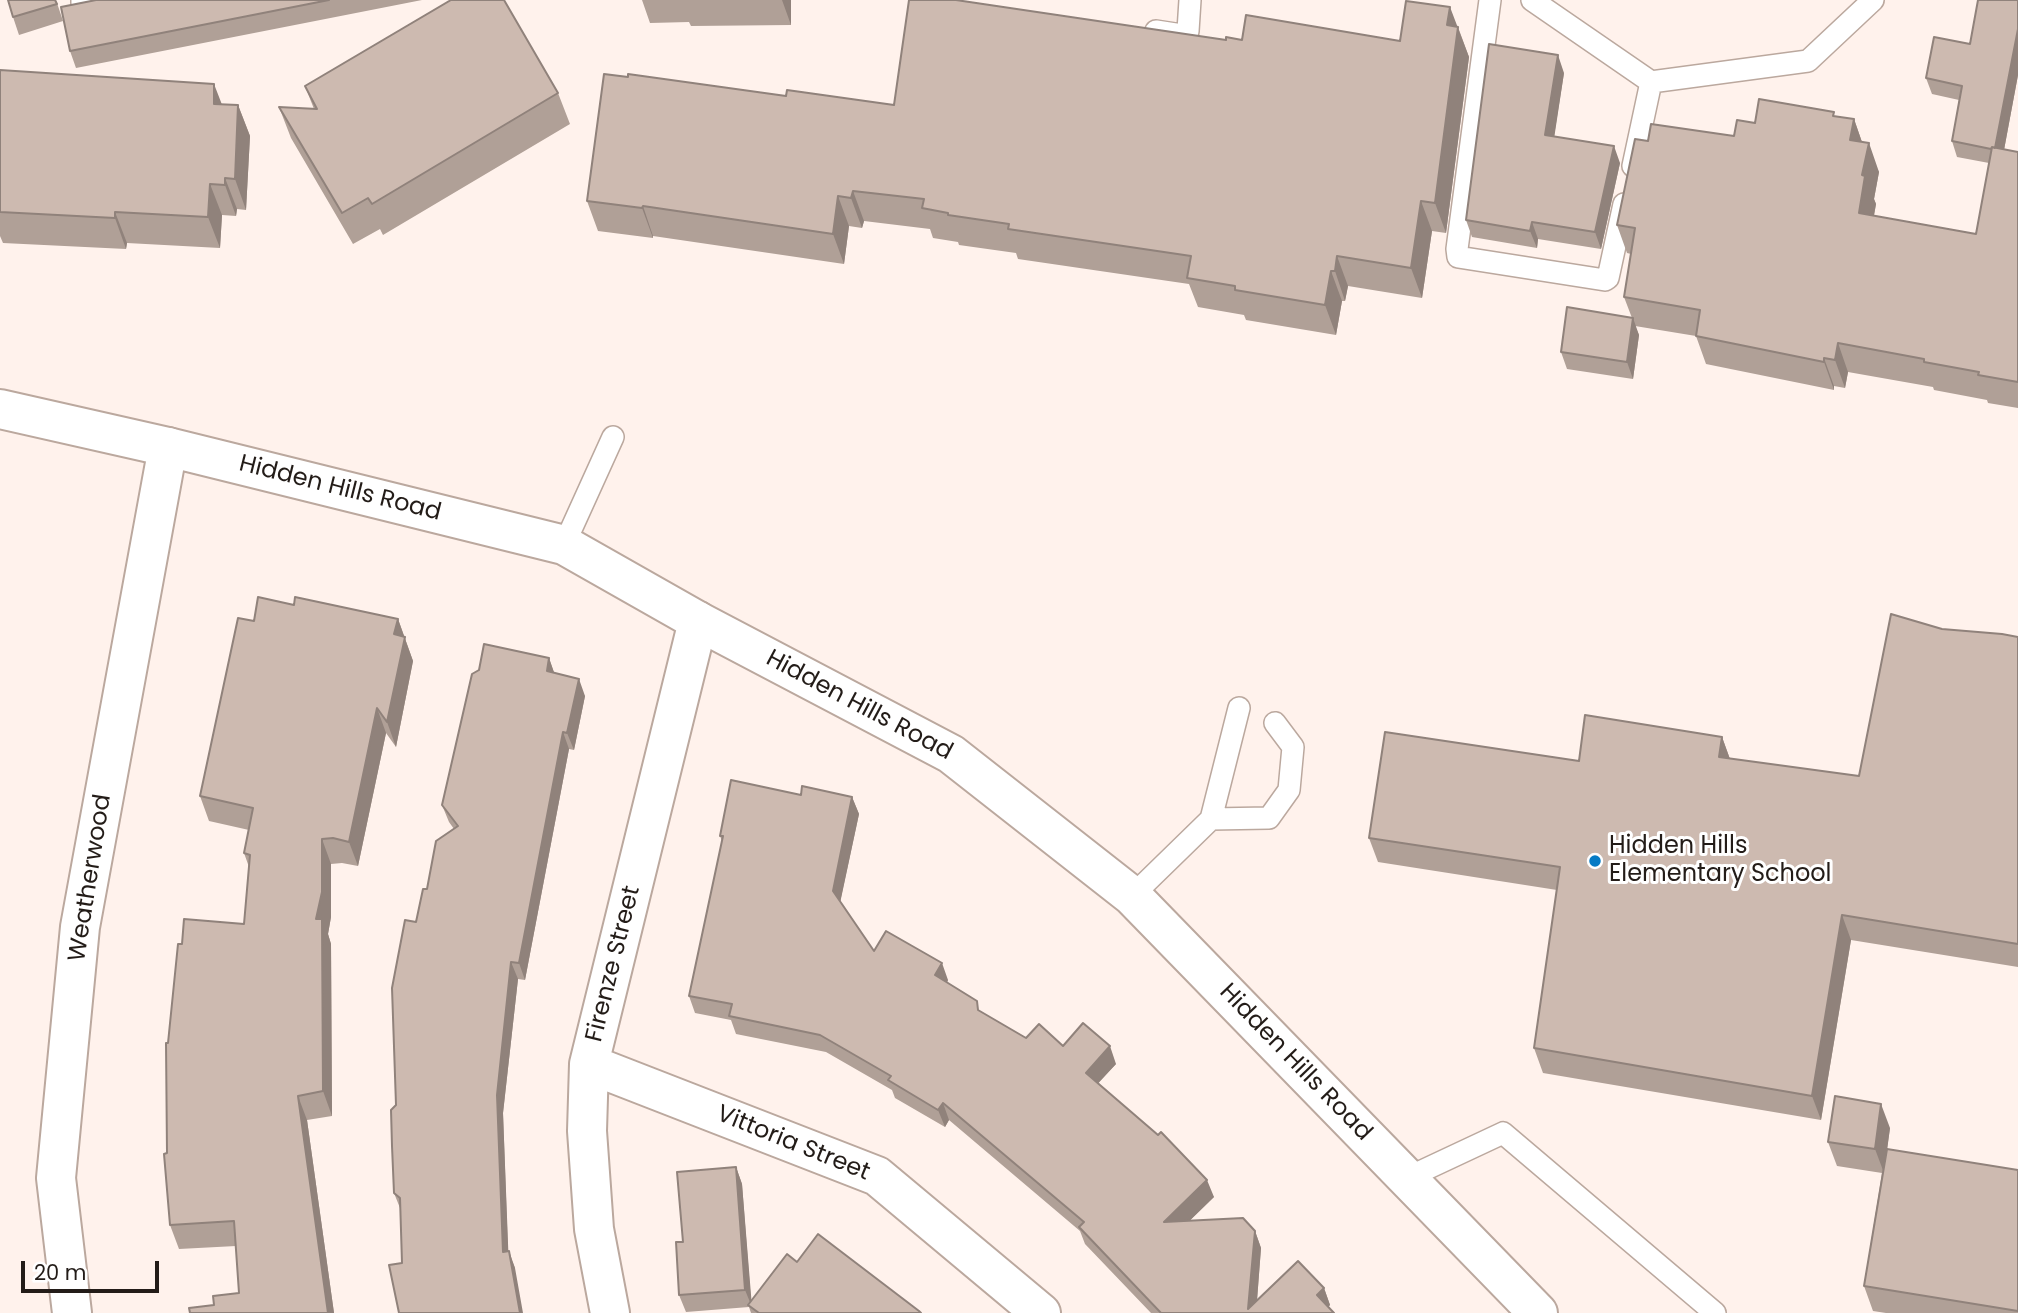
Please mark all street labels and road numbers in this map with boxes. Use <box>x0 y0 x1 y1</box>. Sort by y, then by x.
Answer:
street label: Hidden Hills Road <box>236 450 444 528</box>
street label: Hidden Hills Road <box>761 645 957 767</box>
street label: Weatherwood <box>64 792 118 964</box>
street label: Firenze Street <box>581 883 647 1045</box>
street label: Hidden Hills Road <box>1213 978 1377 1148</box>
street label: Vittoria Street <box>712 1100 874 1188</box>

